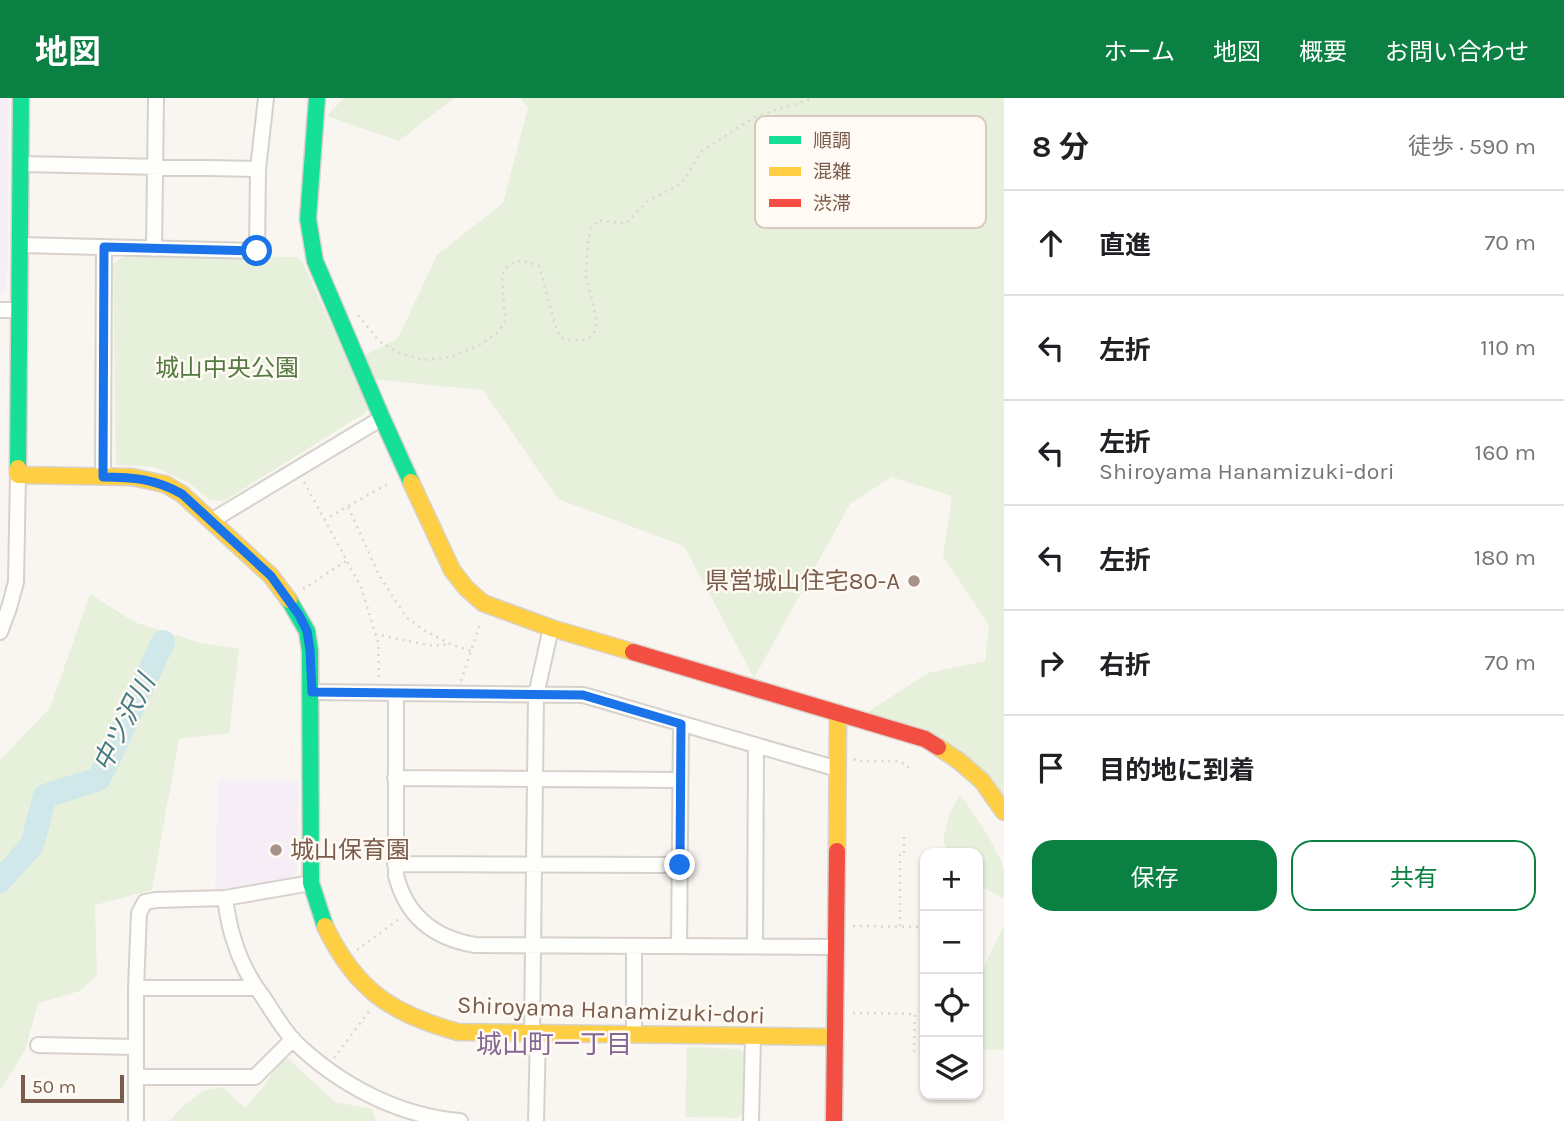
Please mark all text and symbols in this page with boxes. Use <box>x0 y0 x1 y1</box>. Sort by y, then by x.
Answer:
text: 地図 <box>35 33 101 71</box>
text: ホーム <box>1104 38 1175 66</box>
text: 地図 <box>1213 38 1261 66</box>
text: 概要 <box>1299 38 1347 66</box>
text: お問い合わせ <box>1385 38 1529 66</box>
legend <box>755 116 986 228</box>
text: 8 分 <box>1032 129 1089 165</box>
text: 順調 <box>813 130 851 152</box>
text: 徒歩 · 590 m <box>1408 133 1536 160</box>
text: 混雑 <box>813 161 851 183</box>
text: 渋滞 <box>813 193 851 215</box>
icon: ahead <box>1032 224 1070 262</box>
text: 70 m <box>1485 229 1536 256</box>
text: 直進 <box>1099 230 1151 261</box>
route start <box>241 235 272 266</box>
icon: left <box>1032 329 1070 367</box>
text: 110 m <box>1480 334 1536 361</box>
text: 左折 <box>1099 335 1151 366</box>
park label: 城山中央公園 <box>155 354 299 382</box>
text: 左折 <box>1099 427 1151 458</box>
icon: left <box>1032 434 1070 472</box>
text: 160 m <box>1475 439 1536 466</box>
text: Shiroyama Hanamizuki-dori <box>1099 458 1395 485</box>
icon: left <box>1032 539 1070 577</box>
text: 180 m <box>1474 544 1536 571</box>
text: 左折 <box>1099 545 1151 576</box>
place label: 県営城山住宅80-A <box>705 567 900 595</box>
marker: 県営城山住宅80-A <box>906 573 922 589</box>
icon: right <box>1032 644 1070 682</box>
text: 70 m <box>1485 649 1536 676</box>
text: 右折 <box>1099 650 1151 681</box>
water label: 中ツ沢川 <box>87 667 163 776</box>
icon: arrive <box>1032 749 1070 787</box>
text: 目的地に到着 <box>1099 755 1255 786</box>
place label: 城山保育園 <box>290 836 410 864</box>
button: 保存 <box>1032 840 1277 911</box>
button: 共有 <box>1291 840 1536 911</box>
marker: 城山保育園 <box>268 842 284 858</box>
map controls <box>920 848 983 1100</box>
button: + <box>920 848 983 911</box>
route end <box>664 849 695 880</box>
button: − <box>920 911 983 974</box>
button: locate <box>920 974 983 1037</box>
street label: Shiroyama Hanamizuki-dori <box>456 991 766 1029</box>
district label: 城山町一丁目 <box>476 1029 632 1060</box>
button: layers <box>920 1037 983 1100</box>
scale bar <box>21 1072 124 1104</box>
text: 50 m <box>32 1076 76 1098</box>

